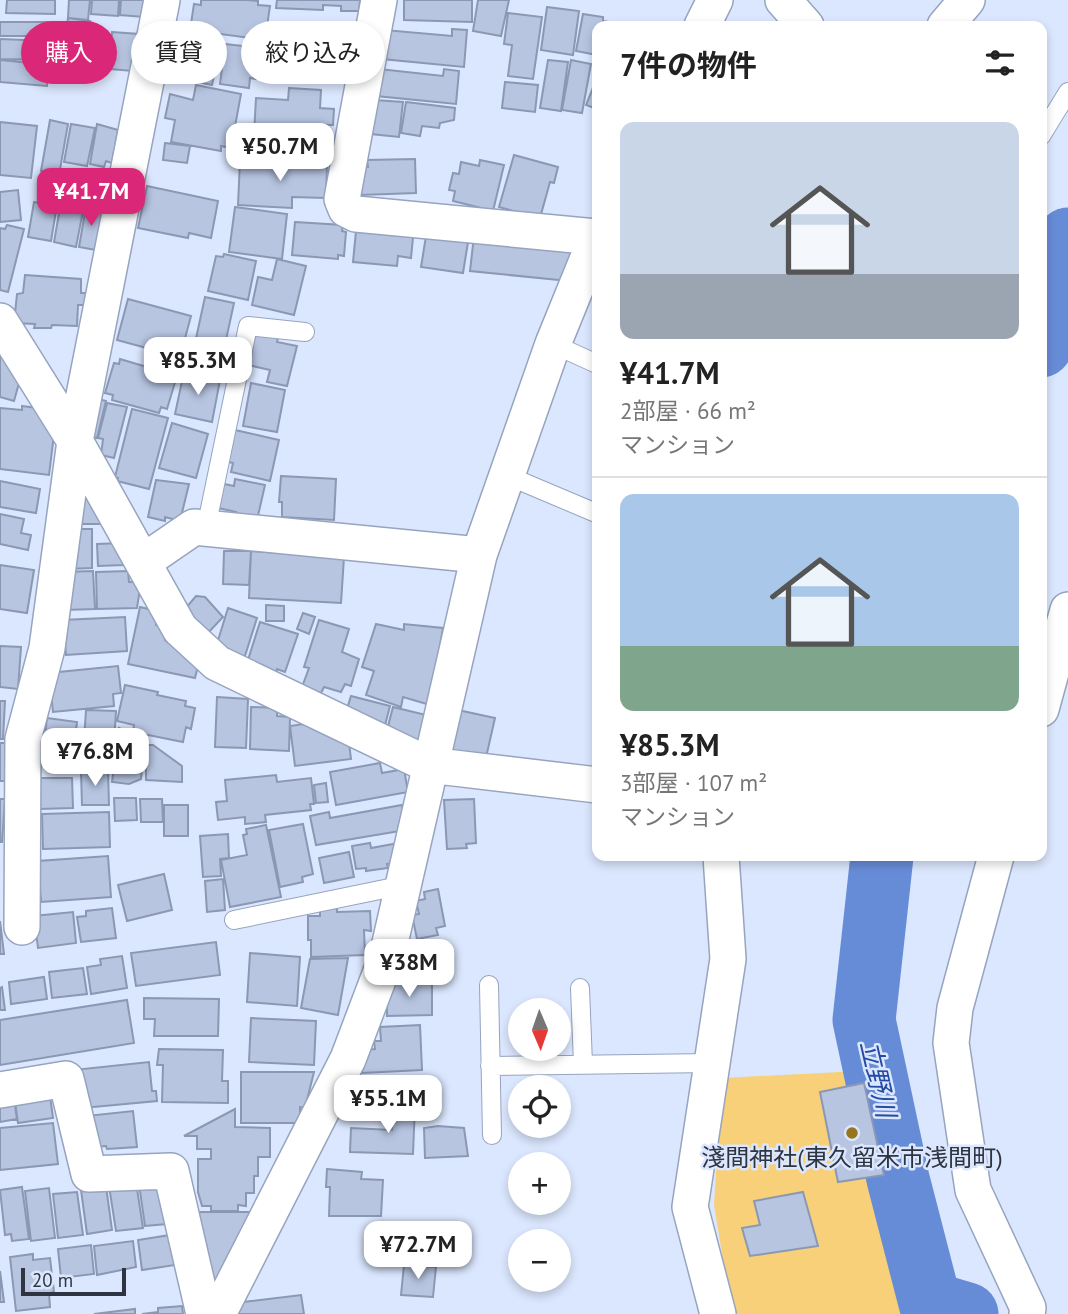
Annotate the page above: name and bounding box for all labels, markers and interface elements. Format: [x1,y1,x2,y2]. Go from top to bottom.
chip: 購入 [21,21,117,84]
chip: 賃貸 [131,21,227,84]
chip: 絞り込み [241,21,385,84]
icon: filters [981,44,1019,82]
text: 7件の物件 [620,45,757,84]
pin: ¥50.7M [223,124,337,183]
text: ¥50.7M [242,131,318,160]
icon: home [757,167,883,293]
pin: ¥41.7M [34,168,148,228]
text: ¥41.7M [53,176,129,205]
pin: ¥85.3M [141,338,255,397]
text: ¥85.3M [160,345,236,374]
text: ¥41.7M [620,353,719,392]
text: 2部屋 · 66 m² [620,396,756,425]
text: マンション [620,430,735,459]
icon: home [757,539,883,665]
text: ¥85.3M [620,725,719,764]
pin: ¥76.8M [38,728,152,788]
text: ¥76.8M [57,736,133,765]
text: 3部屋 · 107 m² [620,768,767,797]
text: マンション [620,802,735,831]
pin: ¥38M [368,940,450,999]
text: ¥38M [380,947,438,976]
north arrow [508,998,570,1060]
map controls [508,998,571,1292]
water label: 立野川 [854,1037,904,1124]
button: locate [508,1075,571,1138]
pin: ¥55.1M [331,1076,445,1135]
text: ¥55.1M [350,1083,426,1112]
marker: 淺間神社(東久留米市浅間町) [844,1125,860,1141]
place label: 淺間神社(東久留米市浅間町) [701,1142,1003,1173]
button: + [508,1152,571,1215]
pin: ¥72.7M [361,1222,475,1281]
text: ¥72.7M [380,1229,456,1258]
button: − [508,1229,571,1292]
scale bar [21,1265,126,1297]
text: 20 m [32,1268,73,1292]

